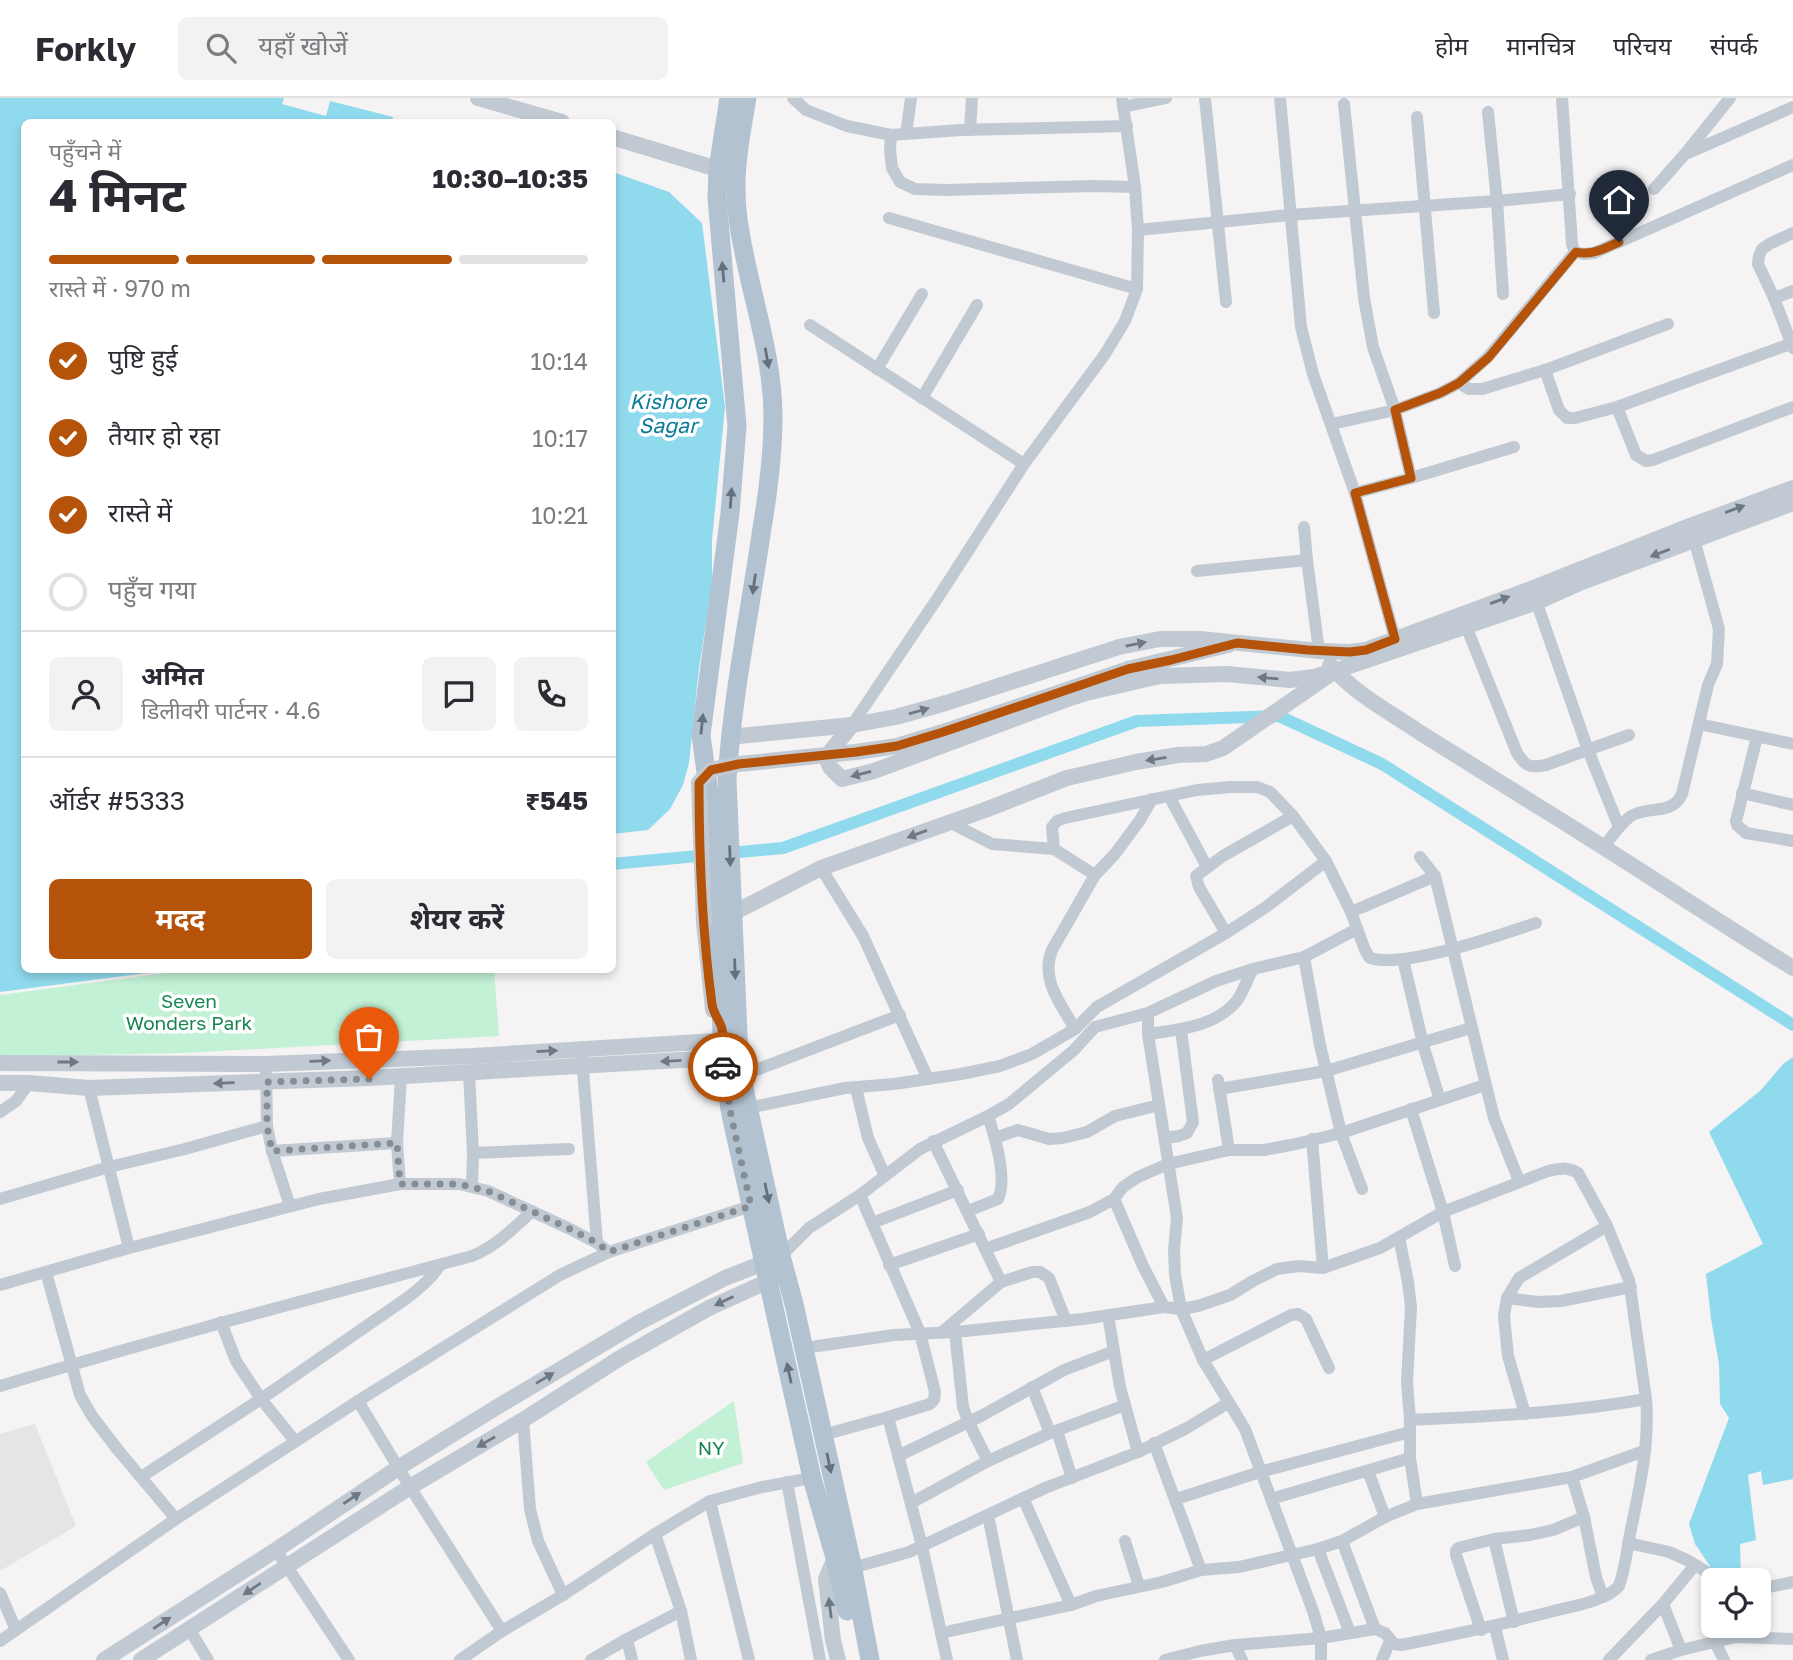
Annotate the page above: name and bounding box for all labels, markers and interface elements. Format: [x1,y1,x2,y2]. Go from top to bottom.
search box [178,17,668,80]
text: Forkly [35,29,136,68]
icon: search [202,29,240,67]
text: यहाँ खोजें [258,30,348,61]
text: होम [1435,31,1468,60]
text: मानचित्र [1506,31,1575,60]
text: परिचय [1613,31,1672,60]
text: संपर्क [1710,31,1758,60]
text: पहुँचने में [49,137,121,165]
text: 10:30–10:35 [433,163,588,194]
text: 4 मिनट [49,167,186,222]
pin [1589,170,1649,242]
icon: home [1600,181,1638,219]
one-way arrow [717,261,728,283]
text: रास्ते में · 970 m [49,274,191,302]
icon: check [49,342,87,380]
text: पुष्टि हुई [108,343,178,374]
text: 10:14 [531,347,588,375]
one-way arrow [762,347,773,369]
water label: Kishore Sagar [630,388,708,438]
icon: check [49,419,87,457]
text: तैयार हो रहा [108,420,220,451]
text: 10:17 [532,424,588,452]
one-way arrow [726,487,737,509]
icon: check [49,496,87,534]
text: रास्ते में [108,497,172,528]
text: 10:21 [531,501,588,529]
one-way arrow [1725,504,1746,515]
one-way arrow [1650,547,1671,558]
one-way arrow [749,573,760,595]
text: पहुँच गया [108,574,196,605]
one-way arrow [1490,594,1511,605]
one-way arrow [1125,638,1147,649]
button: person [49,657,123,731]
button: chat [422,657,496,731]
button: phone [514,657,588,731]
text: अमित [141,660,204,691]
one-way arrow [1257,673,1279,684]
text: डिलीवरी पार्टनर · 4.6 [141,696,321,724]
one-way arrow [909,705,930,715]
one-way arrow [697,713,708,735]
one-way arrow [1145,753,1167,764]
one-way arrow [850,769,872,780]
text: ऑर्डर #5333 [49,785,185,816]
text: ₹545 [525,785,588,816]
one-way arrow [906,829,927,840]
one-way arrow [725,846,736,868]
button: मदद [49,879,312,959]
button: शेयर करें [326,879,588,959]
one-way arrow [729,958,741,980]
park label: Seven Wonders Park [126,989,253,1034]
pin [339,1007,399,1079]
icon: bag [350,1018,388,1056]
courier [688,1032,758,1102]
one-way arrow [537,1046,559,1057]
icon: car [704,1048,742,1086]
one-way arrow [57,1056,79,1068]
one-way arrow [309,1056,331,1067]
one-way arrow [660,1056,682,1067]
one-way arrow [213,1078,235,1089]
one-way arrow [762,1182,773,1204]
one-way arrow [714,1296,734,1307]
one-way arrow [784,1362,795,1384]
one-way arrow [536,1372,555,1384]
one-way arrow [476,1436,496,1448]
park label: NY [698,1436,724,1459]
one-way arrow [823,1452,834,1474]
one-way arrow [342,1492,362,1505]
map controls [1701,1568,1771,1638]
button: locate [1701,1568,1771,1638]
one-way arrow [242,1582,261,1595]
one-way arrow [824,1597,835,1619]
one-way arrow [152,1617,172,1630]

